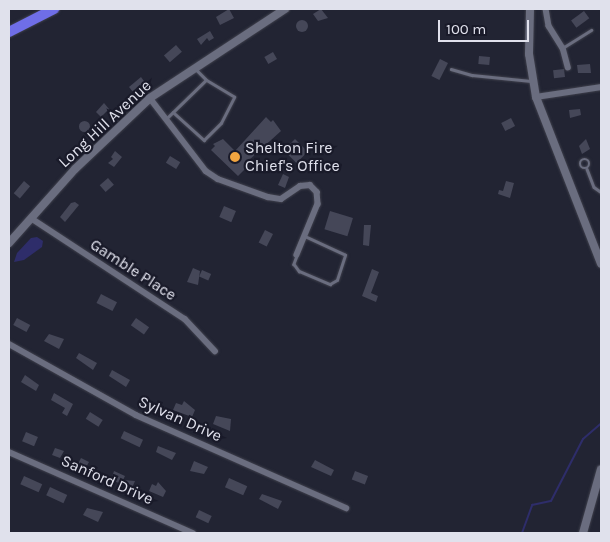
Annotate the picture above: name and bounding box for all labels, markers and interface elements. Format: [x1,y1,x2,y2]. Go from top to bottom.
scale bar [440,10,531,42]
text: 100 m [446,20,486,38]
street label: Long Hill Avenue [55,76,155,172]
place label: Shelton Fire Chief's Office [245,138,340,176]
marker: Shelton Fire Chief's Office [229,151,241,163]
street label: Gamble Place [86,235,180,305]
street label: Sylvan Drive [135,392,225,446]
street label: Sanford Drive [58,451,156,509]

